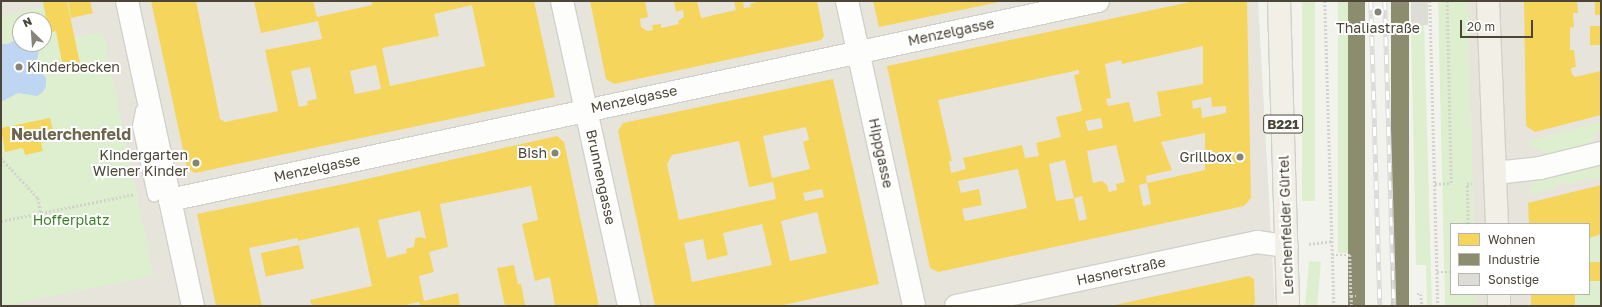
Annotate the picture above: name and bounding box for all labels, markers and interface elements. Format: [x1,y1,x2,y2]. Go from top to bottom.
marker: Thaliastraße [1372,6,1384,18]
north arrow [12,12,52,52]
scale bar [1462,12,1535,38]
text: N [21,14,34,29]
street label: Menzelgasse [906,15,996,49]
text: 20 m [1467,19,1495,34]
place label: Thaliastraße [1336,20,1420,36]
place label: Kinderbecken [27,59,120,75]
marker: Kinderbecken [14,62,24,72]
street label: Menzelgasse [589,82,679,116]
road number: B221 [1263,113,1303,135]
street label: Hippgasse [865,116,897,190]
district label: Neulerchenfeld [11,124,131,144]
street label: Brunnengasse [583,128,619,226]
place label: Bish [518,145,547,161]
place label: Kindergarten Wiener Kinder [93,147,188,180]
marker: Bish [550,148,560,158]
place label: Grillbox [1180,149,1232,165]
street label: Menzelgasse [272,151,362,185]
marker: Grillbox [1235,152,1245,162]
street label: Lerchenfelder Gürtel [1275,155,1297,295]
marker: Kindergarten Wiener Kinder [191,158,201,168]
park label: Hofferplatz [33,212,109,228]
legend [1450,223,1590,295]
text: Wohnen [1488,232,1535,247]
text: Industrie [1488,252,1540,267]
street label: Hasnerstraße [1075,253,1167,289]
text: Sonstige [1488,272,1539,287]

